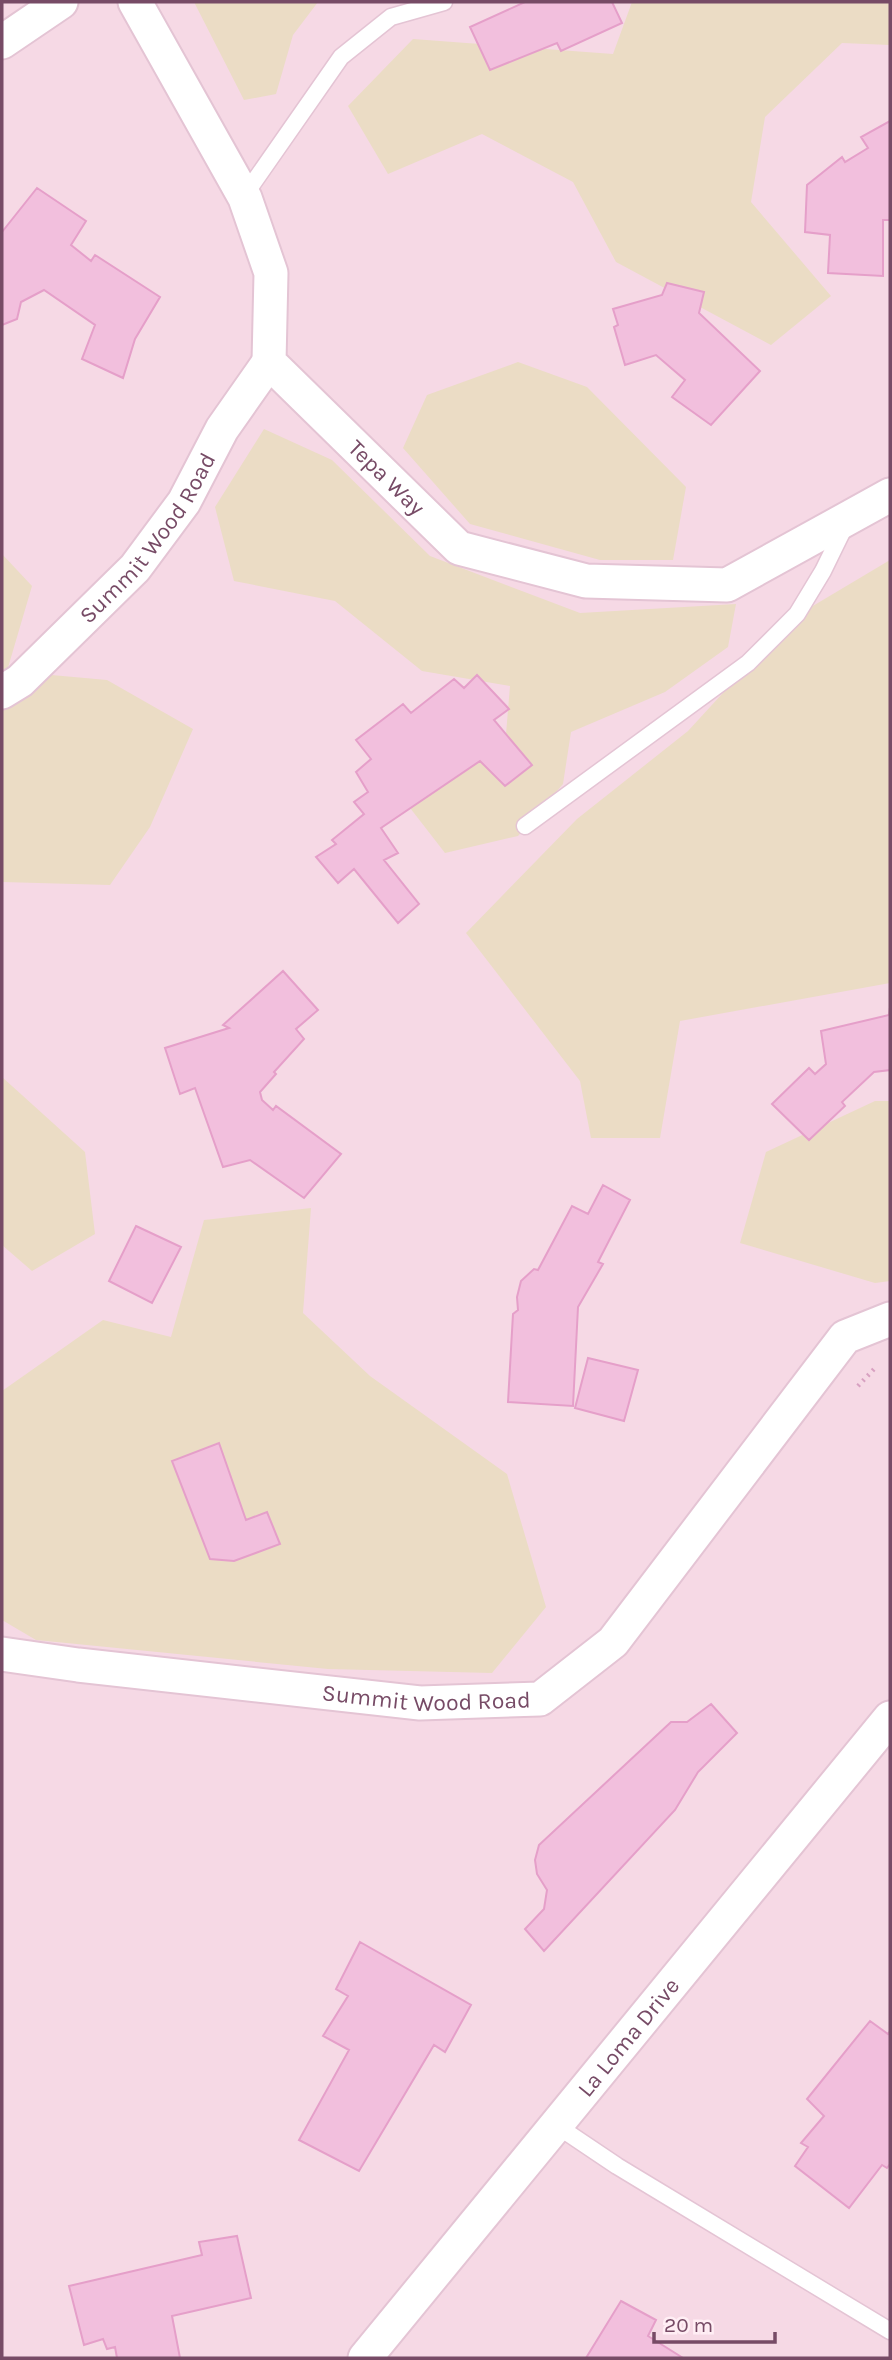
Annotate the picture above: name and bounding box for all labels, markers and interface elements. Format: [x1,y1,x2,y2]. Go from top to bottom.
street label: Tepa Way [343,434,431,521]
street label: Summit Wood Road [74,448,221,629]
street label: Summit Wood Road [321,1679,531,1717]
street label: La Loma Drive [572,1972,685,2102]
scale bar [654,2300,775,2344]
text: 20 m [664,2313,713,2337]

